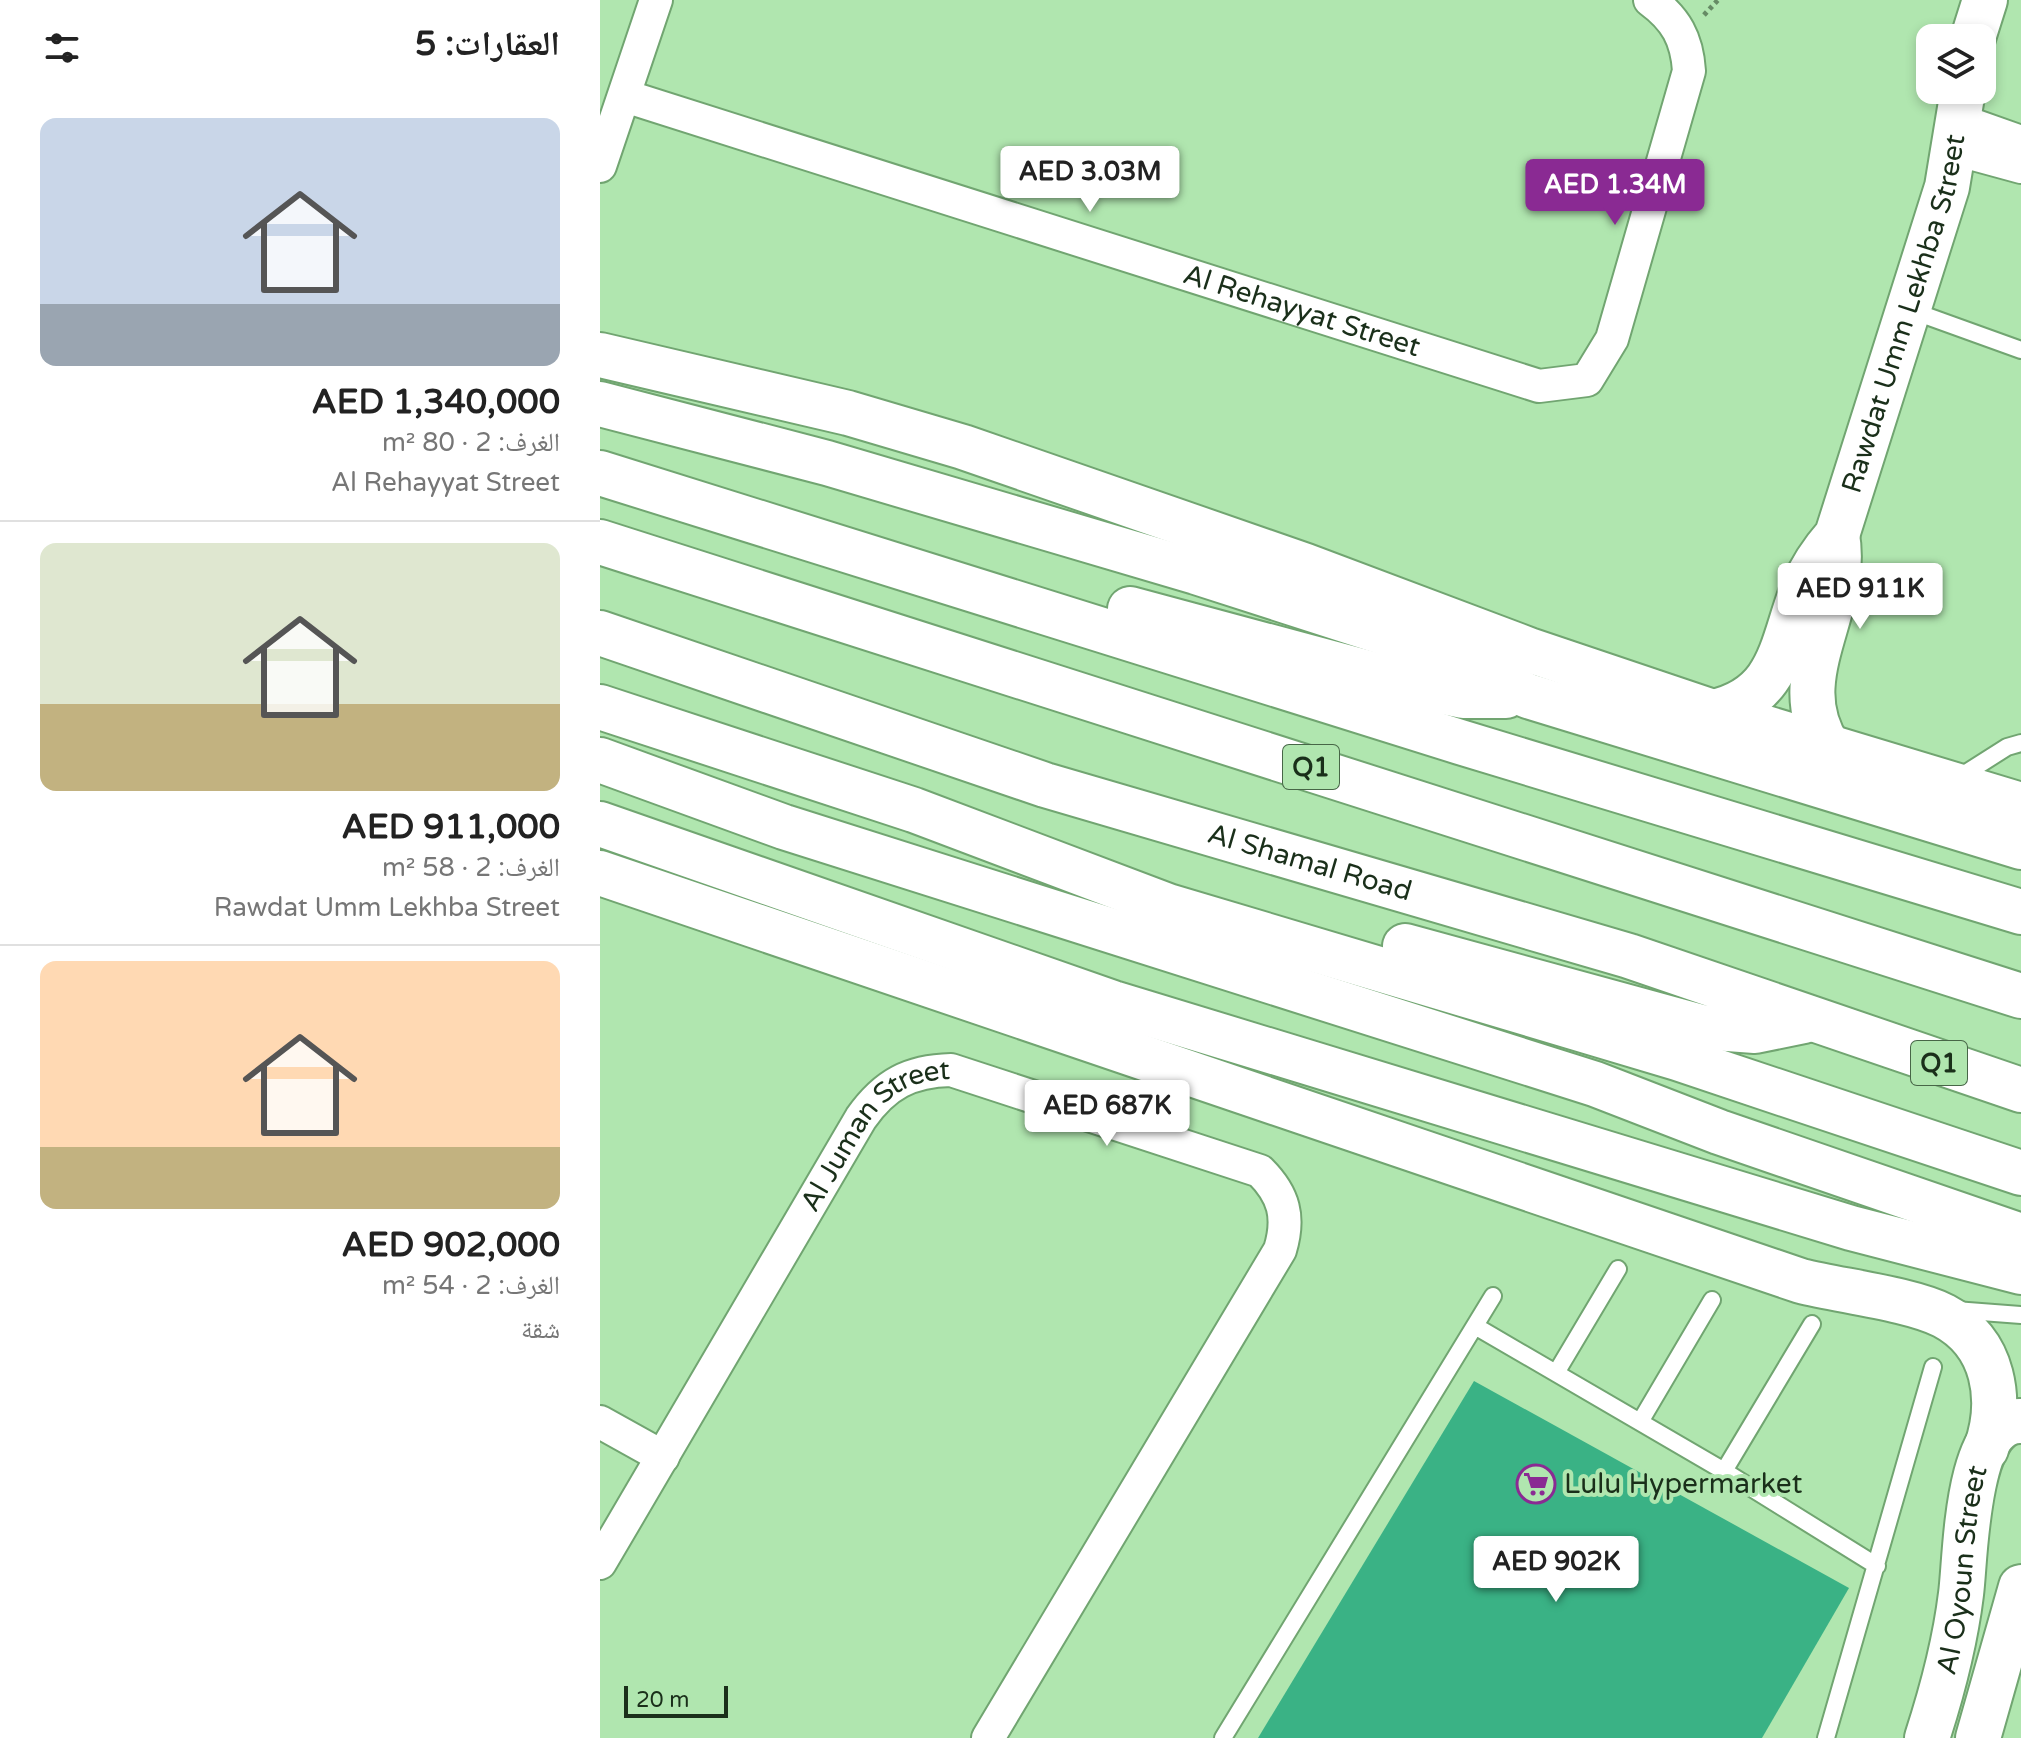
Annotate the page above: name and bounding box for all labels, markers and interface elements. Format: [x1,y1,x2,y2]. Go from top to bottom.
text: العقارات: 5 [415,24,560,65]
map controls [1916,24,1996,104]
button: layers [1916,24,1996,104]
icon: filters [40,26,84,70]
street label: Rawdat Umm Lekhba Street [1834,131,1972,497]
pin: AED 3.03M [998,146,1182,214]
text: AED 3.03M [1018,156,1162,187]
pin: AED 1.34M [1523,159,1707,227]
text: AED 1.34M [1543,169,1687,200]
icon: home [228,170,372,314]
street label: Al Rehayyat Street [1179,257,1425,364]
text: AED 1,340,000 [311,382,560,423]
text: الغرف: 2 · 80 m² [382,427,560,458]
text: Al Rehayyat Street [331,467,560,498]
pin: AED 911K [1777,563,1943,631]
text: AED 911K [1796,573,1924,604]
icon: home [228,595,372,739]
road number: Q1 [1283,745,1339,789]
text: AED 911,000 [342,807,560,848]
street label: Al Shamal Road [1204,817,1416,908]
text: الغرف: 2 · 58 m² [382,852,560,883]
text: Rawdat Umm Lekhba Street [214,892,560,923]
icon: home [228,1013,372,1157]
road number: Q1 [1911,1041,1967,1085]
street label: Al Juman Street [793,1053,951,1218]
pin: AED 687K [1024,1080,1190,1148]
text: AED 687K [1043,1090,1171,1121]
text: AED 902,000 [342,1225,560,1266]
text: الغرف: 2 · 54 m² [382,1270,560,1301]
text: شقة [521,1314,560,1345]
street label: Al Oyoun Street [1929,1461,1995,1678]
supermarket icon: Lulu Hypermarket [1515,1463,1557,1505]
place label: Lulu Hypermarket [1564,1467,1803,1501]
pin: AED 902K [1473,1536,1639,1604]
text: AED 902K [1492,1546,1620,1577]
scale bar [624,1682,728,1718]
text: 20 m [636,1687,690,1713]

